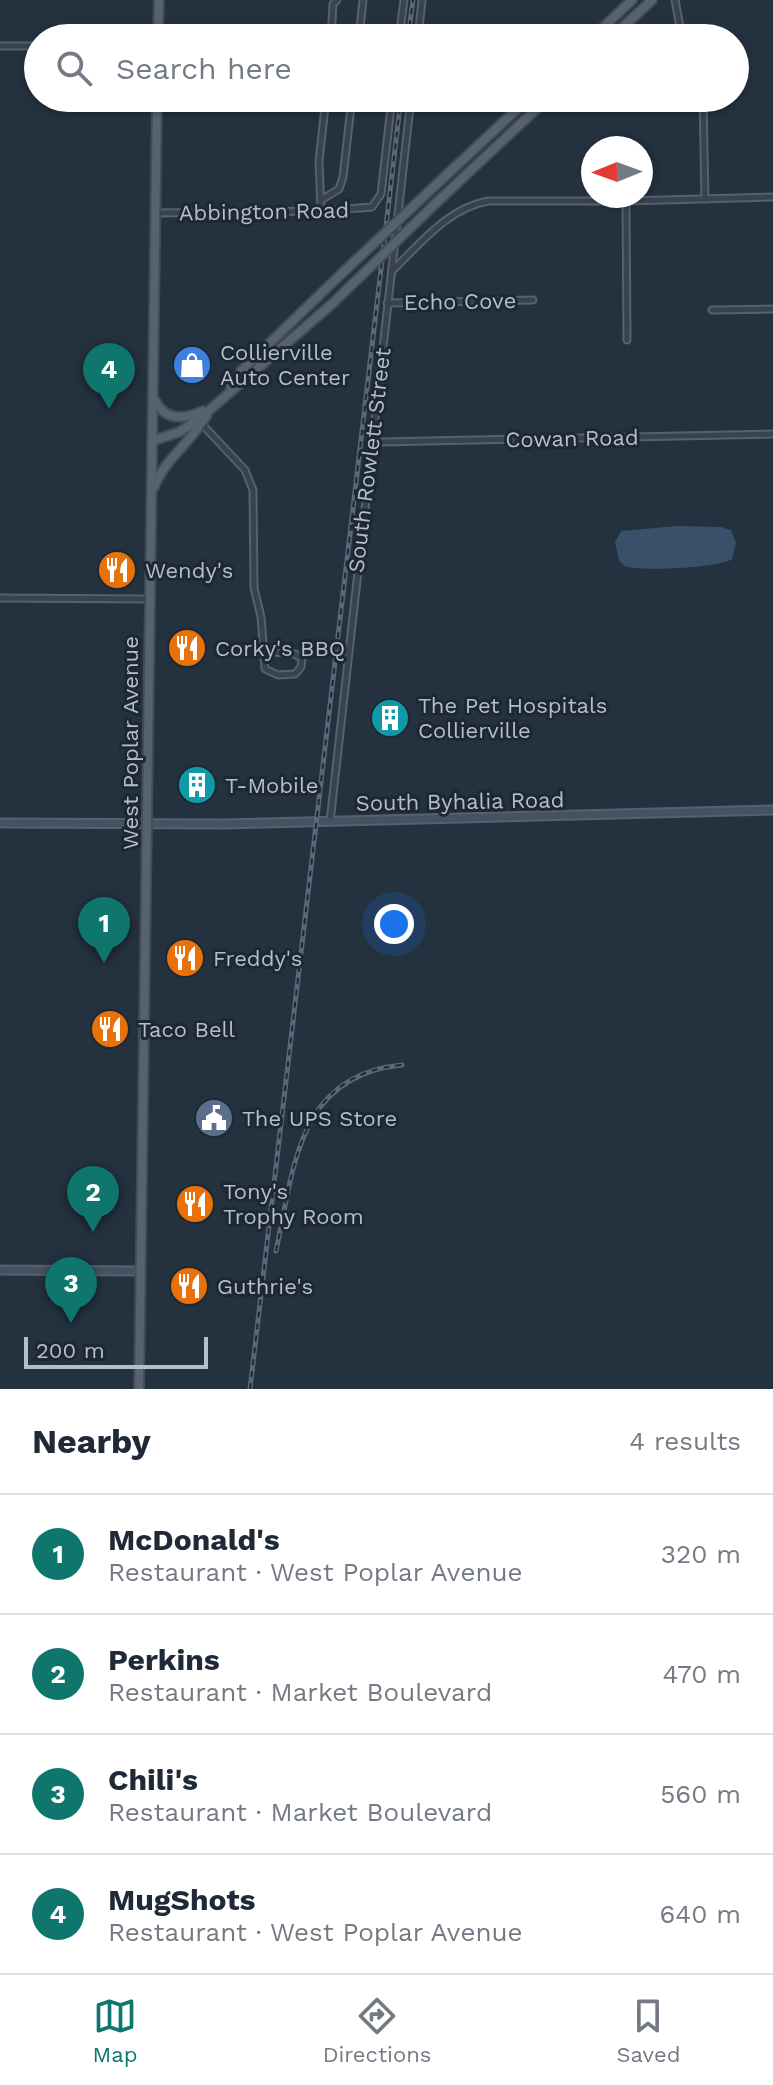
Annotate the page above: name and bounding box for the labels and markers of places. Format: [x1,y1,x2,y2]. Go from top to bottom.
place label: Collierville Auto Center [220,340,350,390]
pin: 4 [83,343,135,409]
shop icon: Collierville Auto Center [171,344,213,386]
restaurant icon: Wendy's [96,549,138,591]
place label: Wendy's [145,558,233,583]
restaurant icon: Corky's BBQ [166,627,208,669]
place label: Corky's BBQ [215,636,345,661]
place label: The Pet Hospitals Collierville [418,693,607,743]
building icon: The Pet Hospitals Collierville [369,697,411,739]
building icon: T-Mobile [176,764,218,806]
place label: T-Mobile [225,773,318,798]
pin: 1 [78,897,130,963]
restaurant icon: Freddy's [164,937,206,979]
place label: Freddy's [213,946,302,971]
restaurant icon: Taco Bell [89,1008,131,1050]
place label: Taco Bell [138,1017,235,1042]
public building icon: The UPS Store [193,1097,235,1139]
place label: The UPS Store [242,1106,397,1131]
pin: 2 [67,1166,119,1232]
place label: Tony's Trophy Room [223,1179,364,1229]
restaurant icon: Tony's Trophy Room [174,1183,216,1225]
pin: 3 [45,1257,97,1323]
restaurant icon: Guthrie's [168,1265,210,1307]
place label: Guthrie's [217,1274,313,1299]

